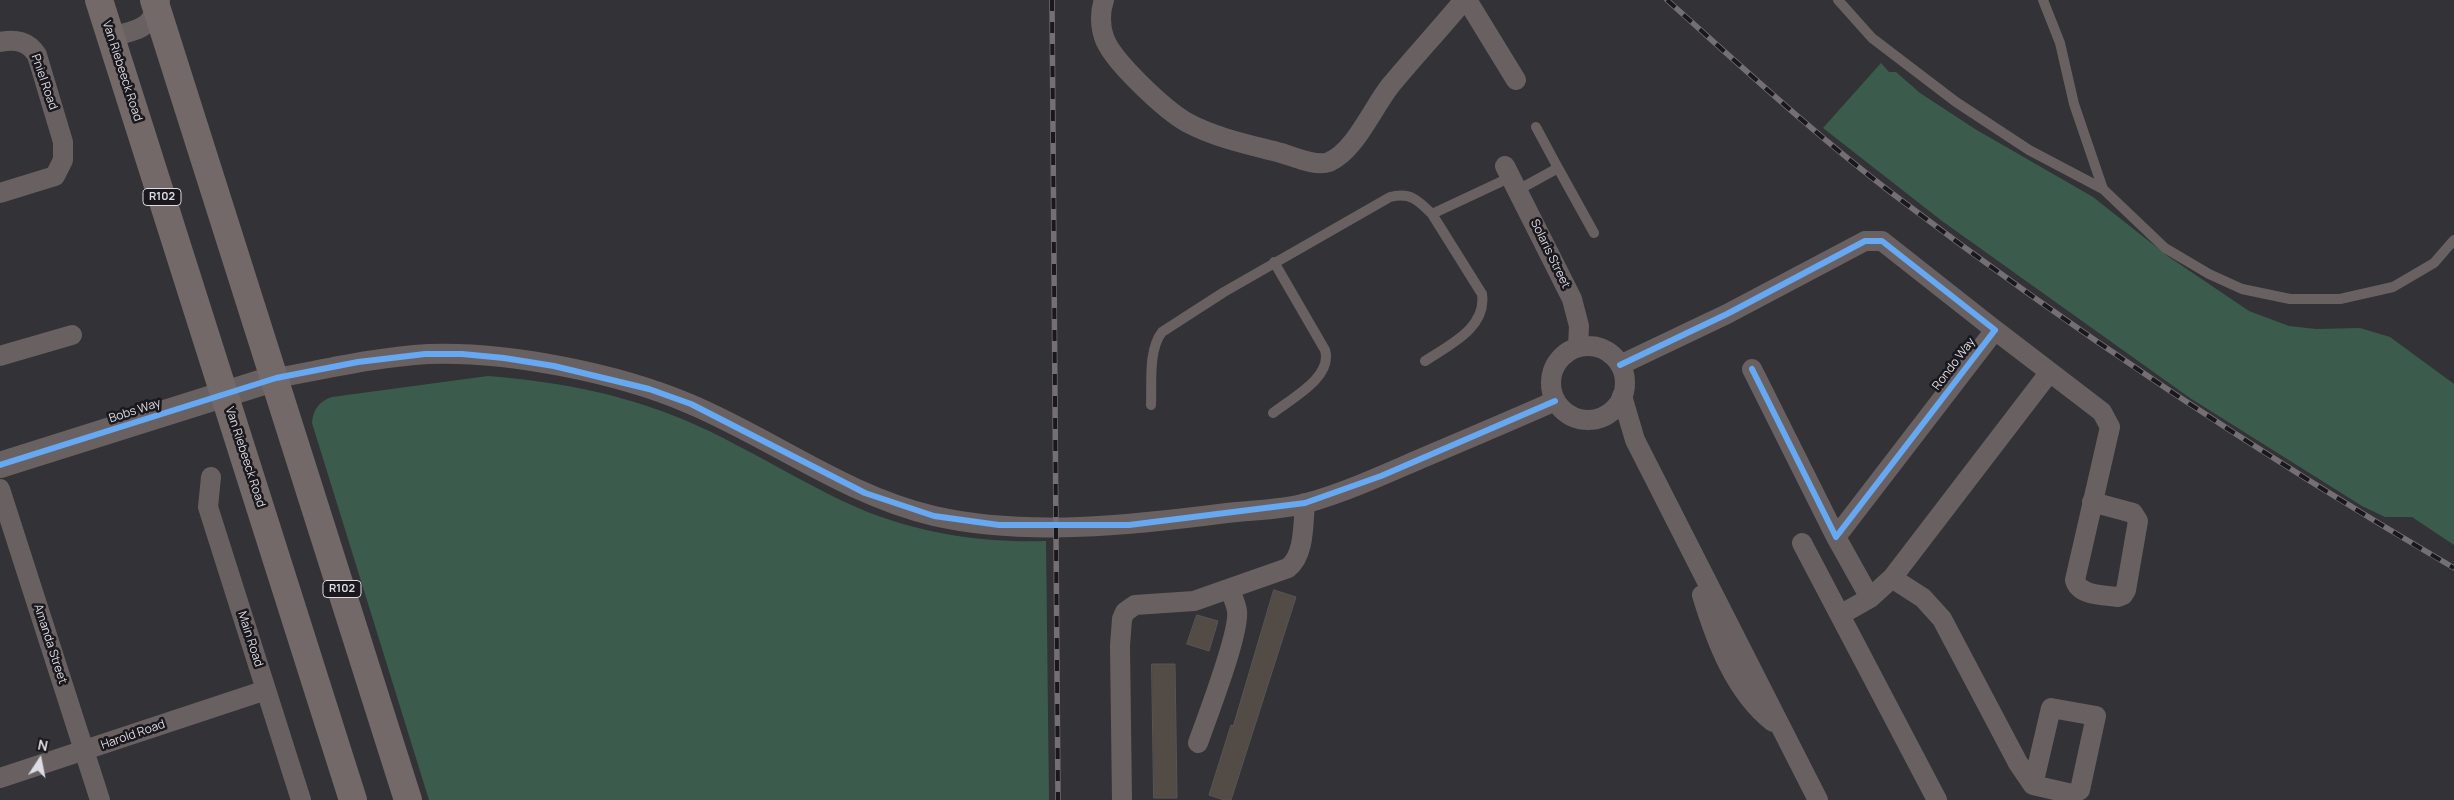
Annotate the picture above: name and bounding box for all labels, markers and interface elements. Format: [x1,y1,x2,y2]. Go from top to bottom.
street label: Van Riebeeck Road [99,19,145,123]
street label: Pniel Road [28,52,60,112]
road number: R102 [143,188,181,206]
street label: Solaris Street [1527,217,1573,291]
street label: Rondo Way [1930,335,1978,393]
street label: Bobs Way [107,396,163,426]
street label: Van Riebeeck Road [222,405,268,509]
road number: R102 [323,580,361,598]
street label: Amanda Street [30,602,70,686]
street label: Main Road [234,609,266,669]
street label: Harold Road [99,717,167,753]
text: N [36,734,50,755]
north arrow [15,735,65,785]

